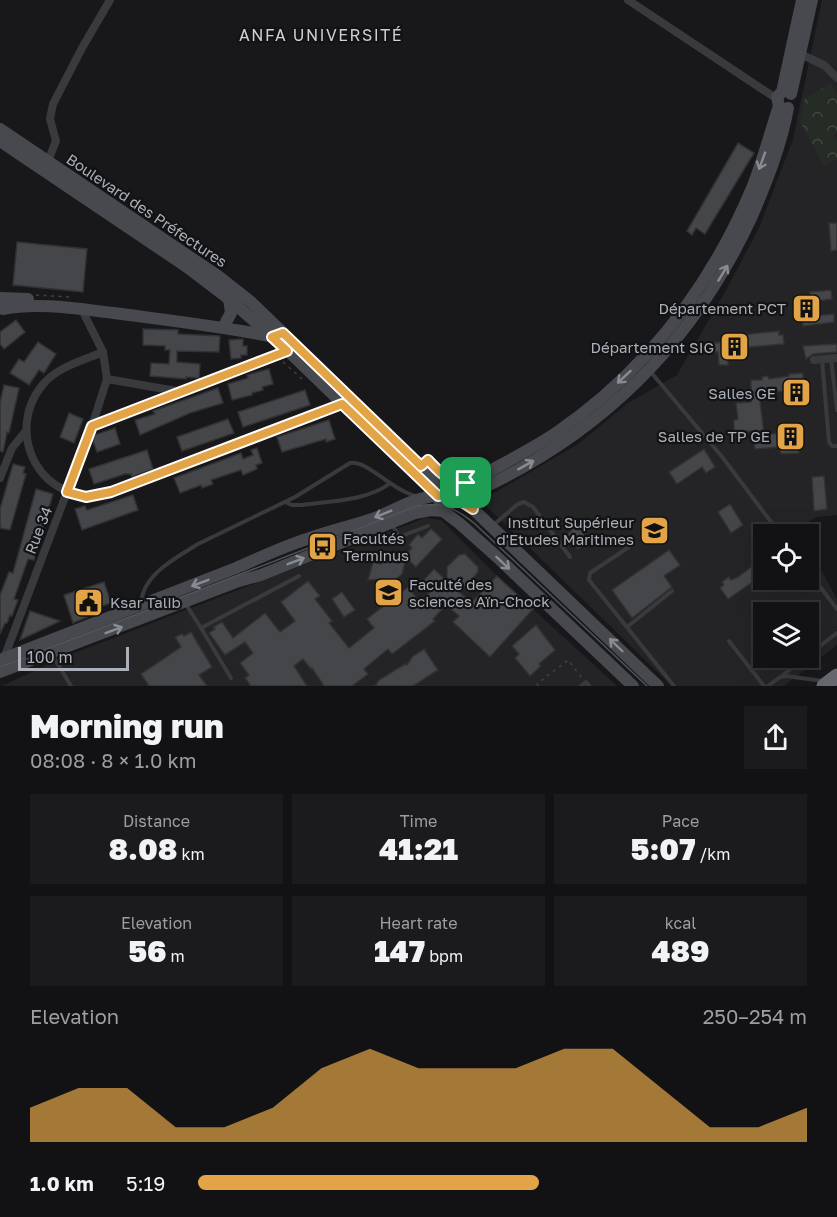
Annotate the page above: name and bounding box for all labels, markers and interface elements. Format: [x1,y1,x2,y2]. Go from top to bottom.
district label: ANFA UNIVERSITÉ [239,25,403,45]
street label: Boulevard des Préfectures [63,150,231,270]
one-way arrow [755,152,766,170]
one-way arrow [718,265,730,282]
building icon: Département PCT [791,292,823,324]
place label: Département PCT [658,299,786,317]
building icon: Département SIG [719,331,751,363]
place label: Département SIG [591,338,714,356]
one-way arrow [617,370,632,384]
building icon: Salles GE [781,377,813,409]
place label: Salles GE [708,384,776,402]
building icon: Salles de TP GE [775,420,807,452]
place label: Salles de TP GE [658,427,770,445]
pin [440,457,491,508]
one-way arrow [516,459,534,470]
icon: arrive [449,466,482,499]
street label: Rue 34 [21,504,55,556]
one-way arrow [374,510,392,521]
place label: Institut Supérieur d'Etudes Maritimes [496,513,634,548]
school or university icon: Institut Supérieur d'Etudes Maritimes [639,515,671,547]
map controls [753,524,819,668]
button: locate [753,524,819,590]
place label: Facultés Terminus [343,529,409,564]
bus stop icon: Facultés Terminus [306,531,338,563]
one-way arrow [286,555,305,566]
one-way arrow [496,556,511,570]
place label: Faculté des sciences Aïn-Chock [409,575,550,610]
school or university icon: Faculté des sciences Aïn-Chock [372,577,404,609]
one-way arrow [191,578,210,589]
public building icon: Ksar Talib [73,586,105,618]
place label: Ksar Talib [110,593,181,611]
button: layers [753,602,819,668]
one-way arrow [104,623,123,634]
one-way arrow [608,638,623,653]
scale bar [18,644,129,672]
text: 100 m [27,647,73,667]
text: Morning run [30,706,224,745]
button: share [744,706,807,769]
text: 08:08 · 8 × 1.0 km [30,748,197,772]
text: Distance [123,811,190,831]
text: Time [400,811,437,831]
text: Pace [662,811,699,831]
text: 8.08 [108,831,177,867]
text: 41:21 [379,831,458,867]
text: 5:07 [631,831,696,867]
text: km [177,844,205,864]
text: /km [696,844,730,864]
text: Elevation [121,913,192,933]
text: Heart rate [379,913,458,933]
text: kcal [665,913,696,933]
text: 56 [128,933,167,969]
text: 147 [374,933,425,969]
text: 489 [651,933,710,969]
text: m [167,946,185,966]
text: bpm [425,946,463,966]
text: Elevation [30,1004,119,1028]
text: 250–254 m [703,1004,807,1028]
text: 1.0 km [30,1171,94,1195]
text: 5:19 [126,1171,165,1195]

